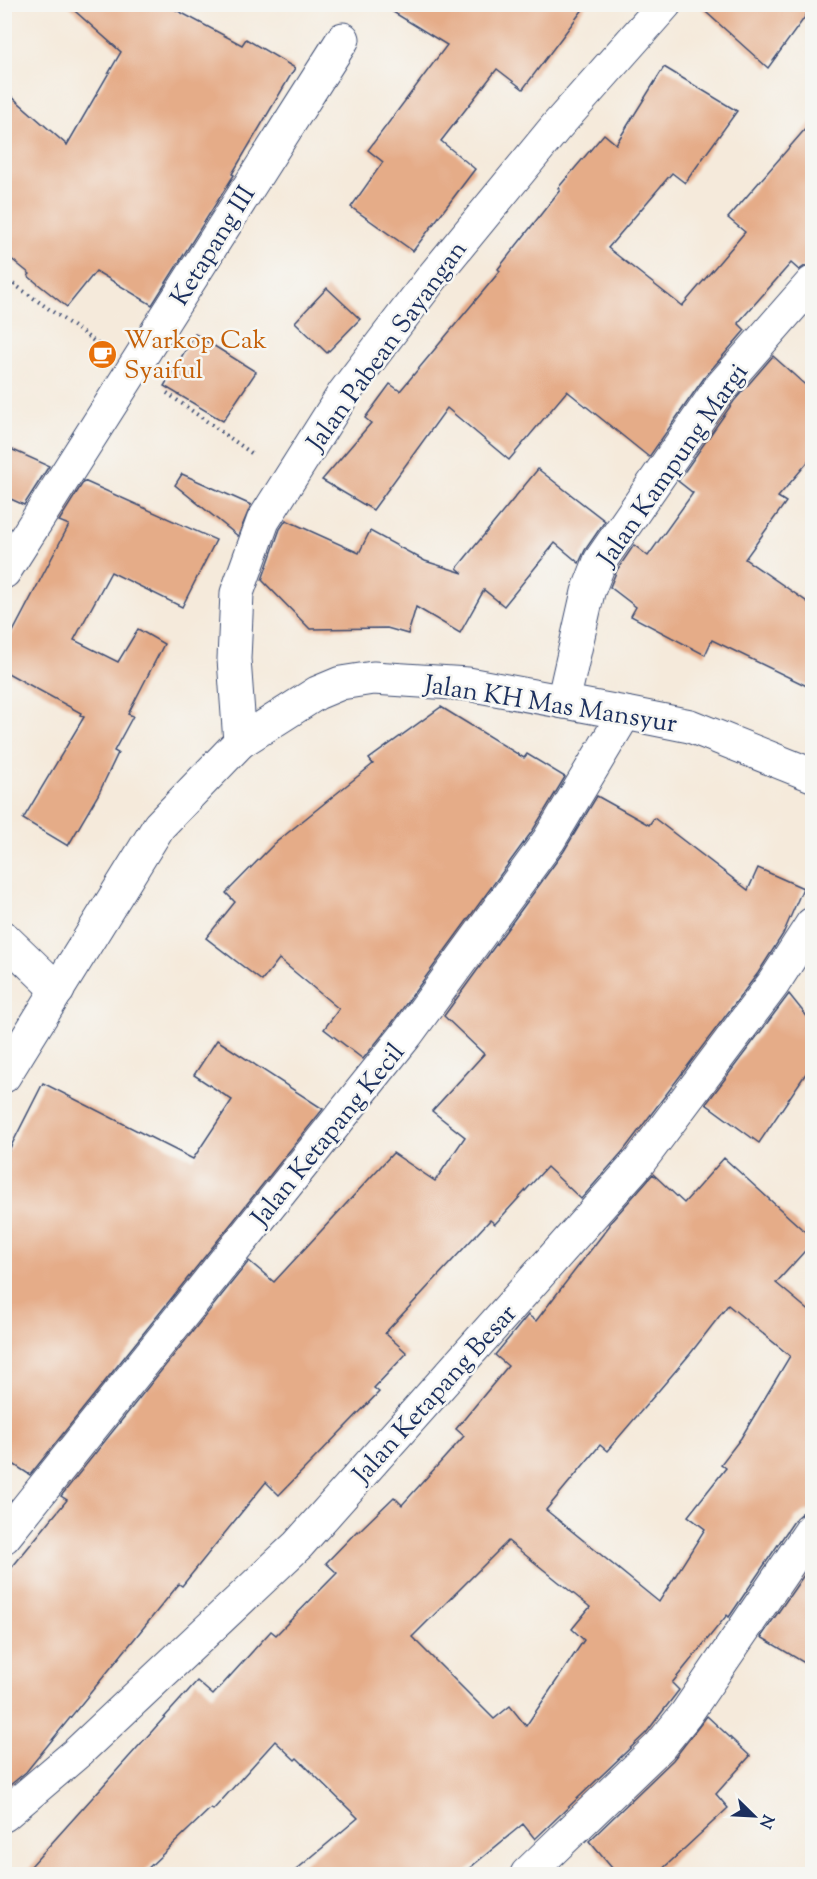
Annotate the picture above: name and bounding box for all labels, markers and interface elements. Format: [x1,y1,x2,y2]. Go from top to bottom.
street label: Ketapang III [162,179,266,314]
street label: Jalan Pabean Sayangan [298,234,477,461]
place label: Warkop Cak Syaiful [124,323,267,390]
cafe icon: Warkop Cak Syaiful [87,338,119,370]
street label: Jalan Kampung Margi [589,357,758,576]
street label: Jalan KH Mas Mansyur [420,667,680,744]
street label: Jalan Ketapang Kecil [242,1036,414,1237]
street label: Jalan Ketapang Besar [344,1297,527,1494]
north arrow [724,1786,784,1846]
text: N [752,1811,779,1832]

